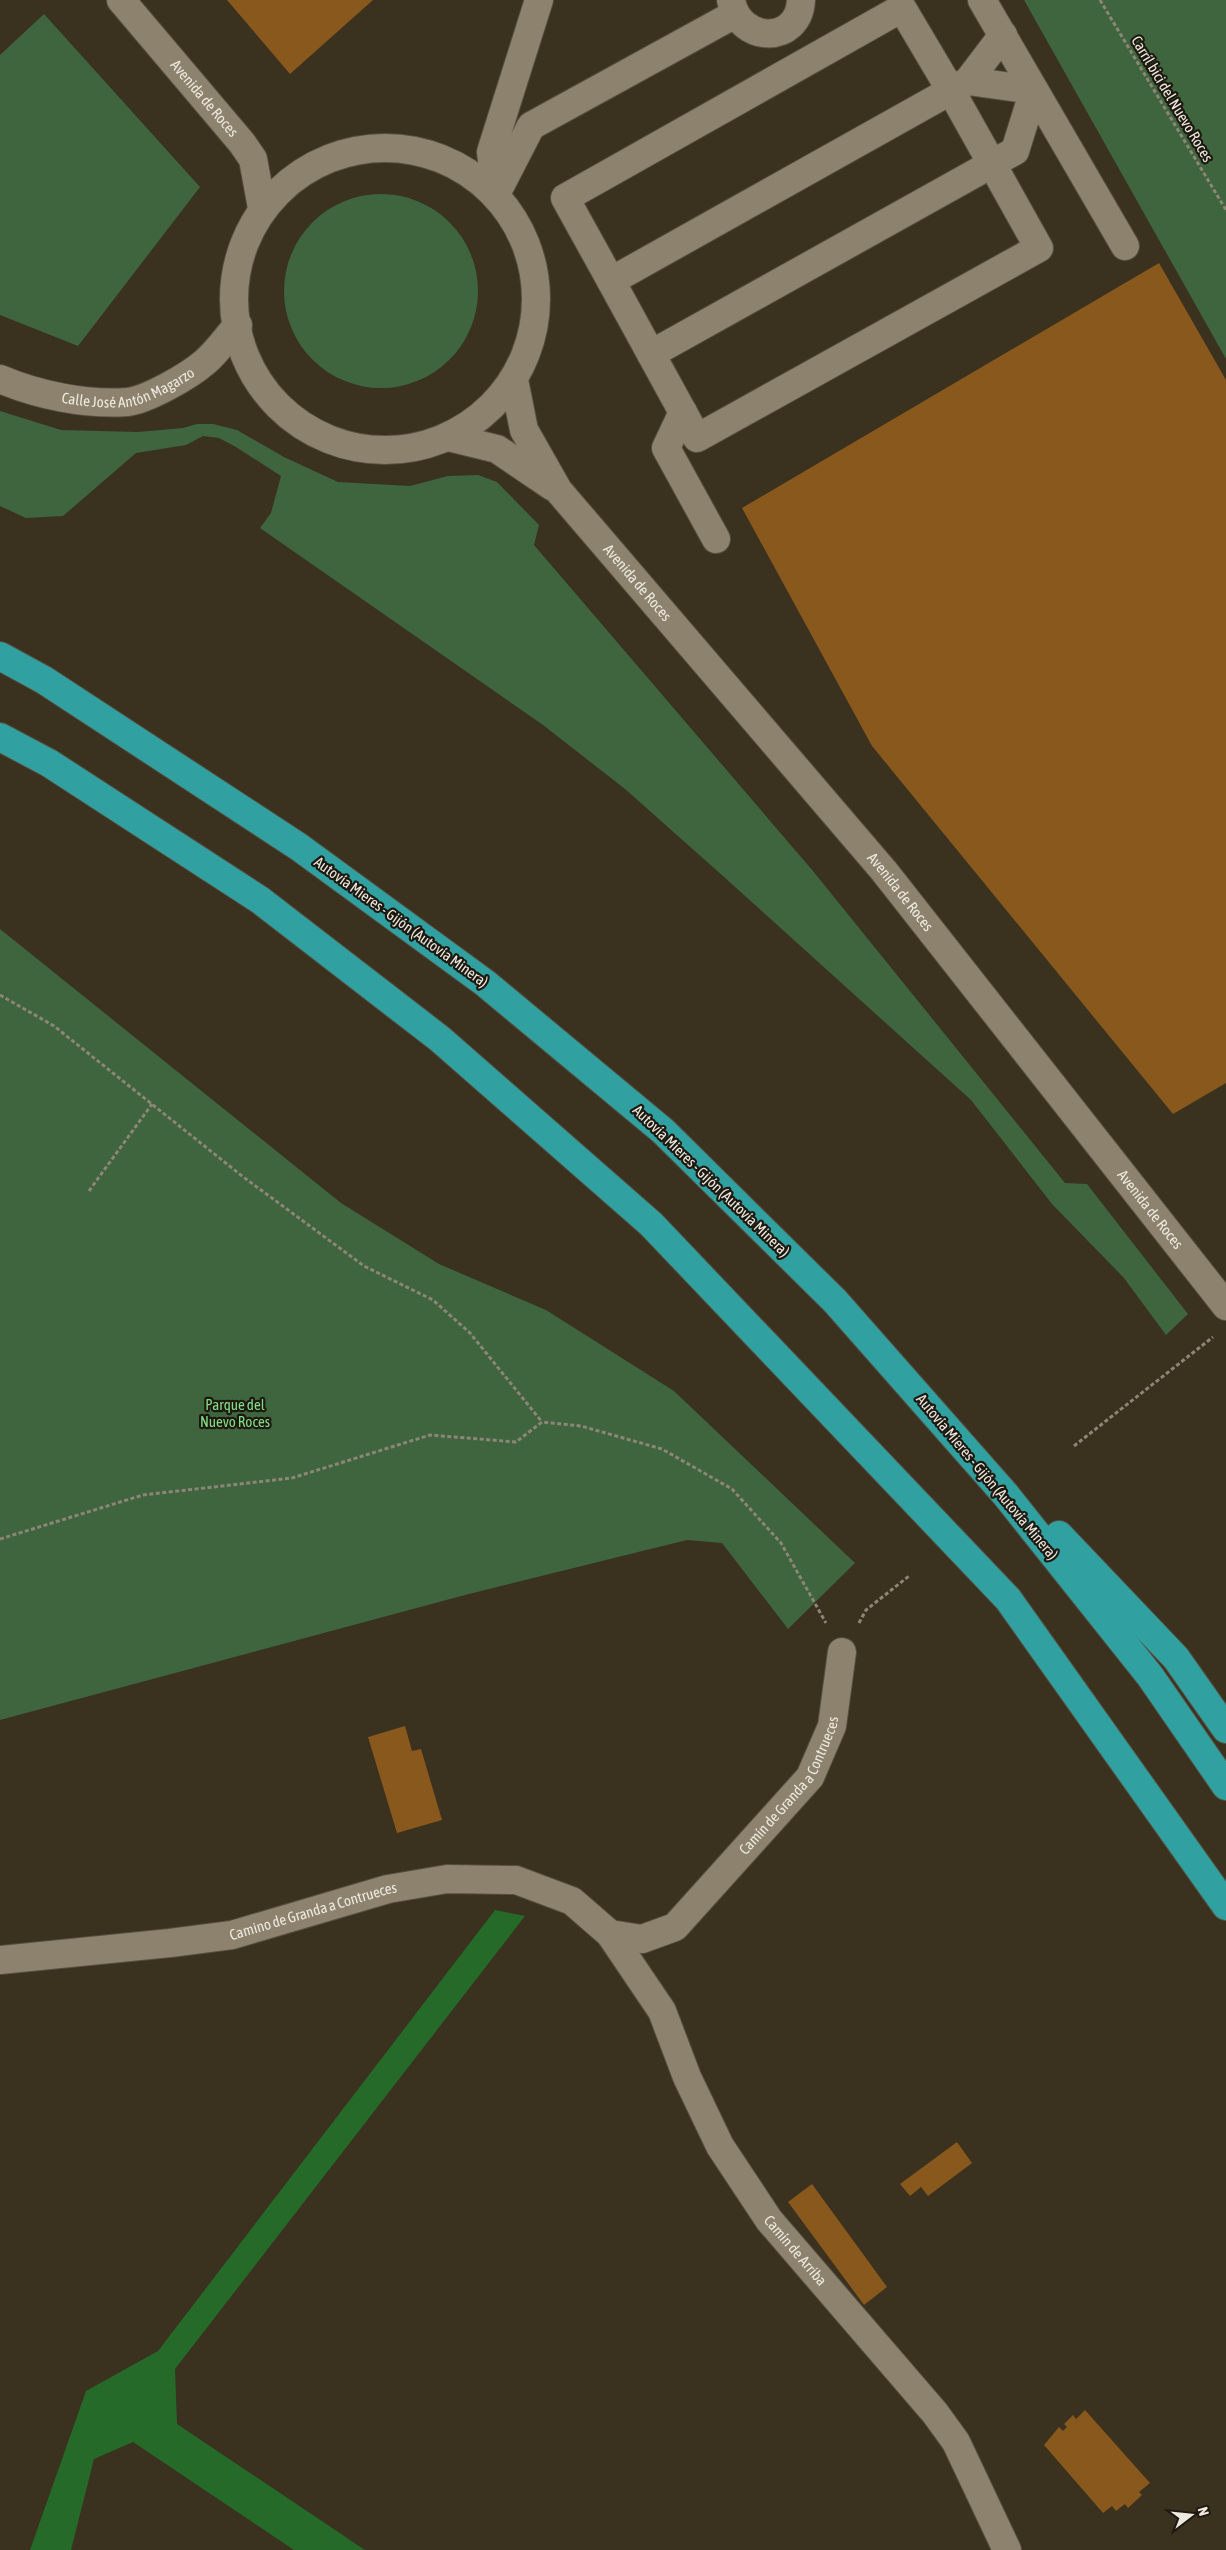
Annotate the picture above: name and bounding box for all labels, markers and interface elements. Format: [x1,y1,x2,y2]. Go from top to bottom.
street label: Carríl bici del Nuevo Roces [1128,33,1217,165]
street label: Avenida de Roces [167,56,242,140]
street label: Calle José Antón Magarzo [60,364,197,411]
street label: Avenida de Roces [600,541,675,624]
street label: Avenida de Roces [864,849,937,934]
street label: Autovía Mieres - Gijón (Autovía Minera) [311,853,491,990]
street label: Autovía Mieres - Gijón (Autovía Minera) [630,1101,793,1260]
street label: Avenida de Roces [1114,1166,1187,1252]
street label: Autovía Mieres - Gijón (Autovía Minera) [913,1391,1062,1563]
park label: Parque del Nuevo Roces [200,1396,270,1430]
street label: Camín de Granda a Contrueces [735,1715,841,1858]
street label: Camino de Granda a Contrueces [227,1879,398,1943]
street label: Camín de Arriba [761,2212,831,2289]
north arrow [1166,2490,1216,2540]
text: N [1195,2505,1212,2518]

